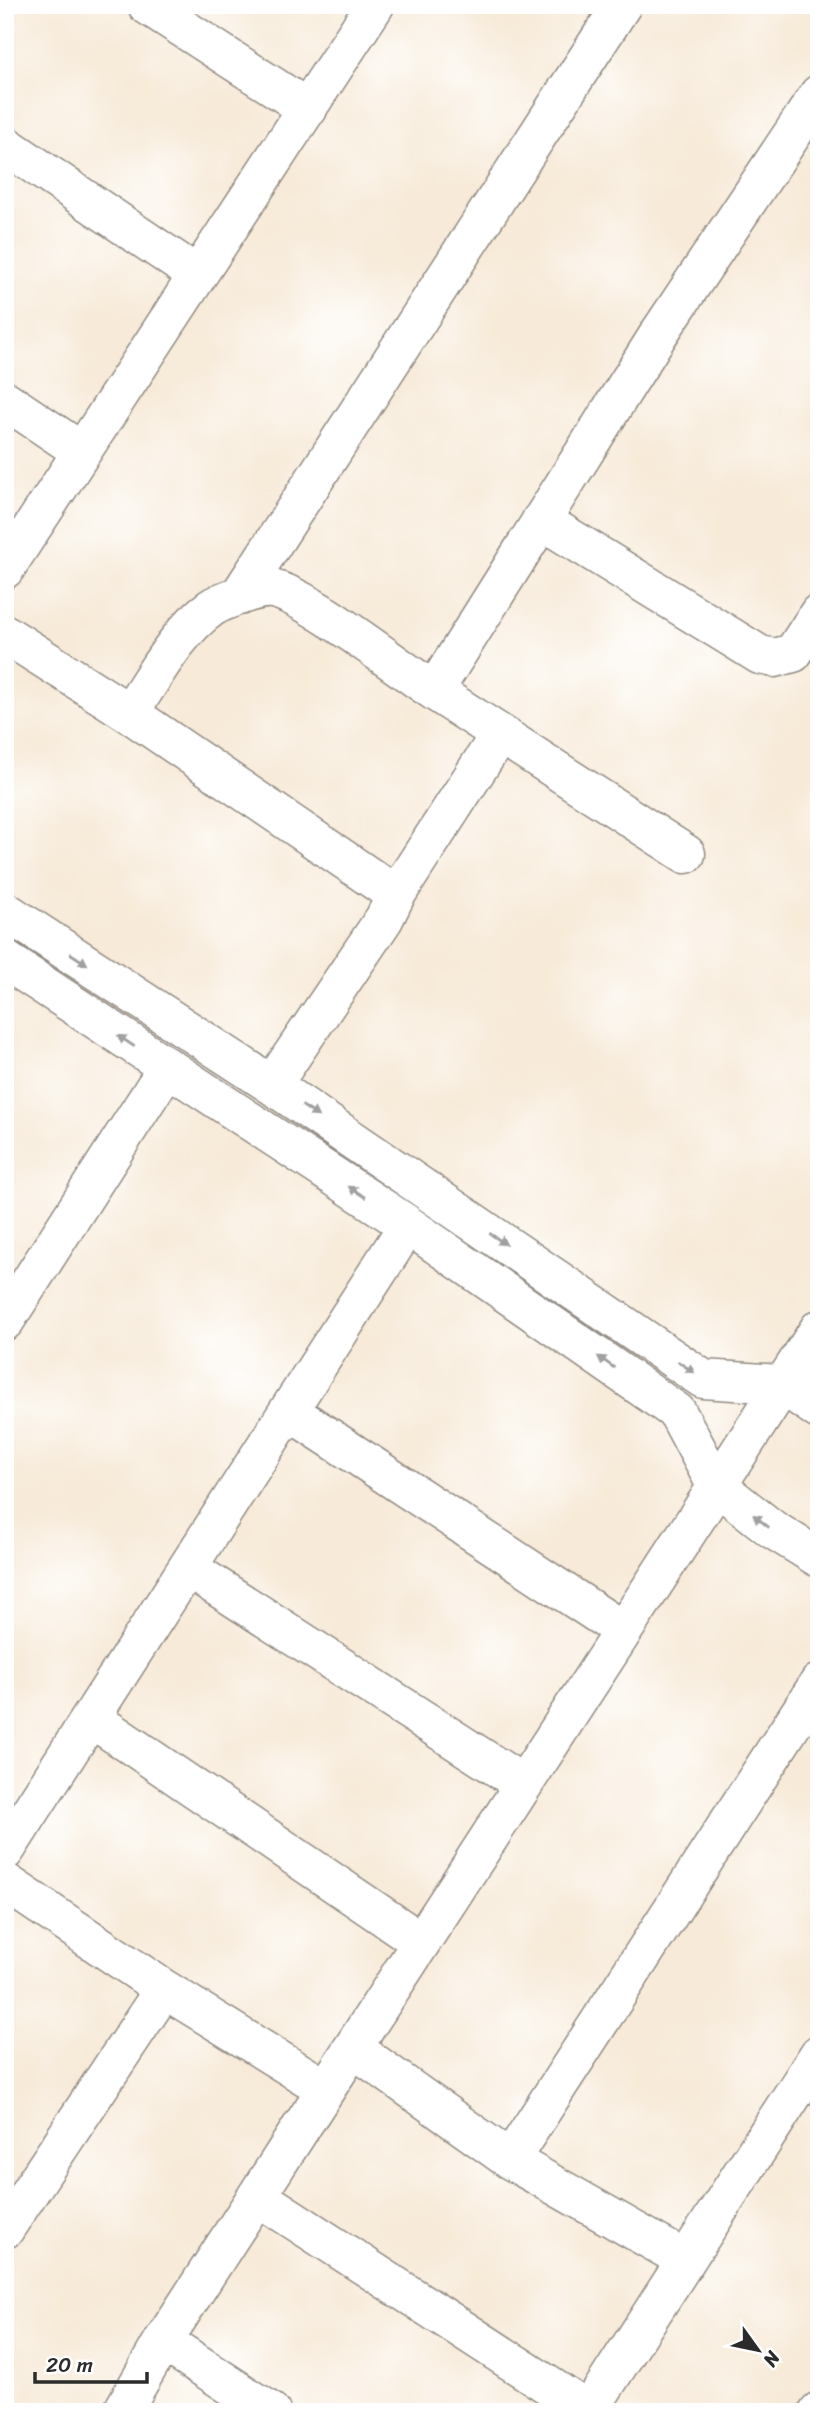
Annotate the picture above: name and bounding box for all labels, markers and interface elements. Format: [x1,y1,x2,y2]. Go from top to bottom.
one-way arrow [69,952,88,965]
one-way arrow [117,1034,135,1048]
one-way arrow [301,1104,319,1118]
one-way arrow [348,1186,367,1199]
one-way arrow [489,1232,507,1246]
one-way arrow [597,1355,615,1369]
one-way arrow [677,1360,695,1374]
one-way arrow [753,1513,771,1528]
north arrow [722,2316,792,2386]
scale bar [35,2340,147,2384]
text: N [754,2344,790,2374]
text: 20 m [46,2346,93,2384]

